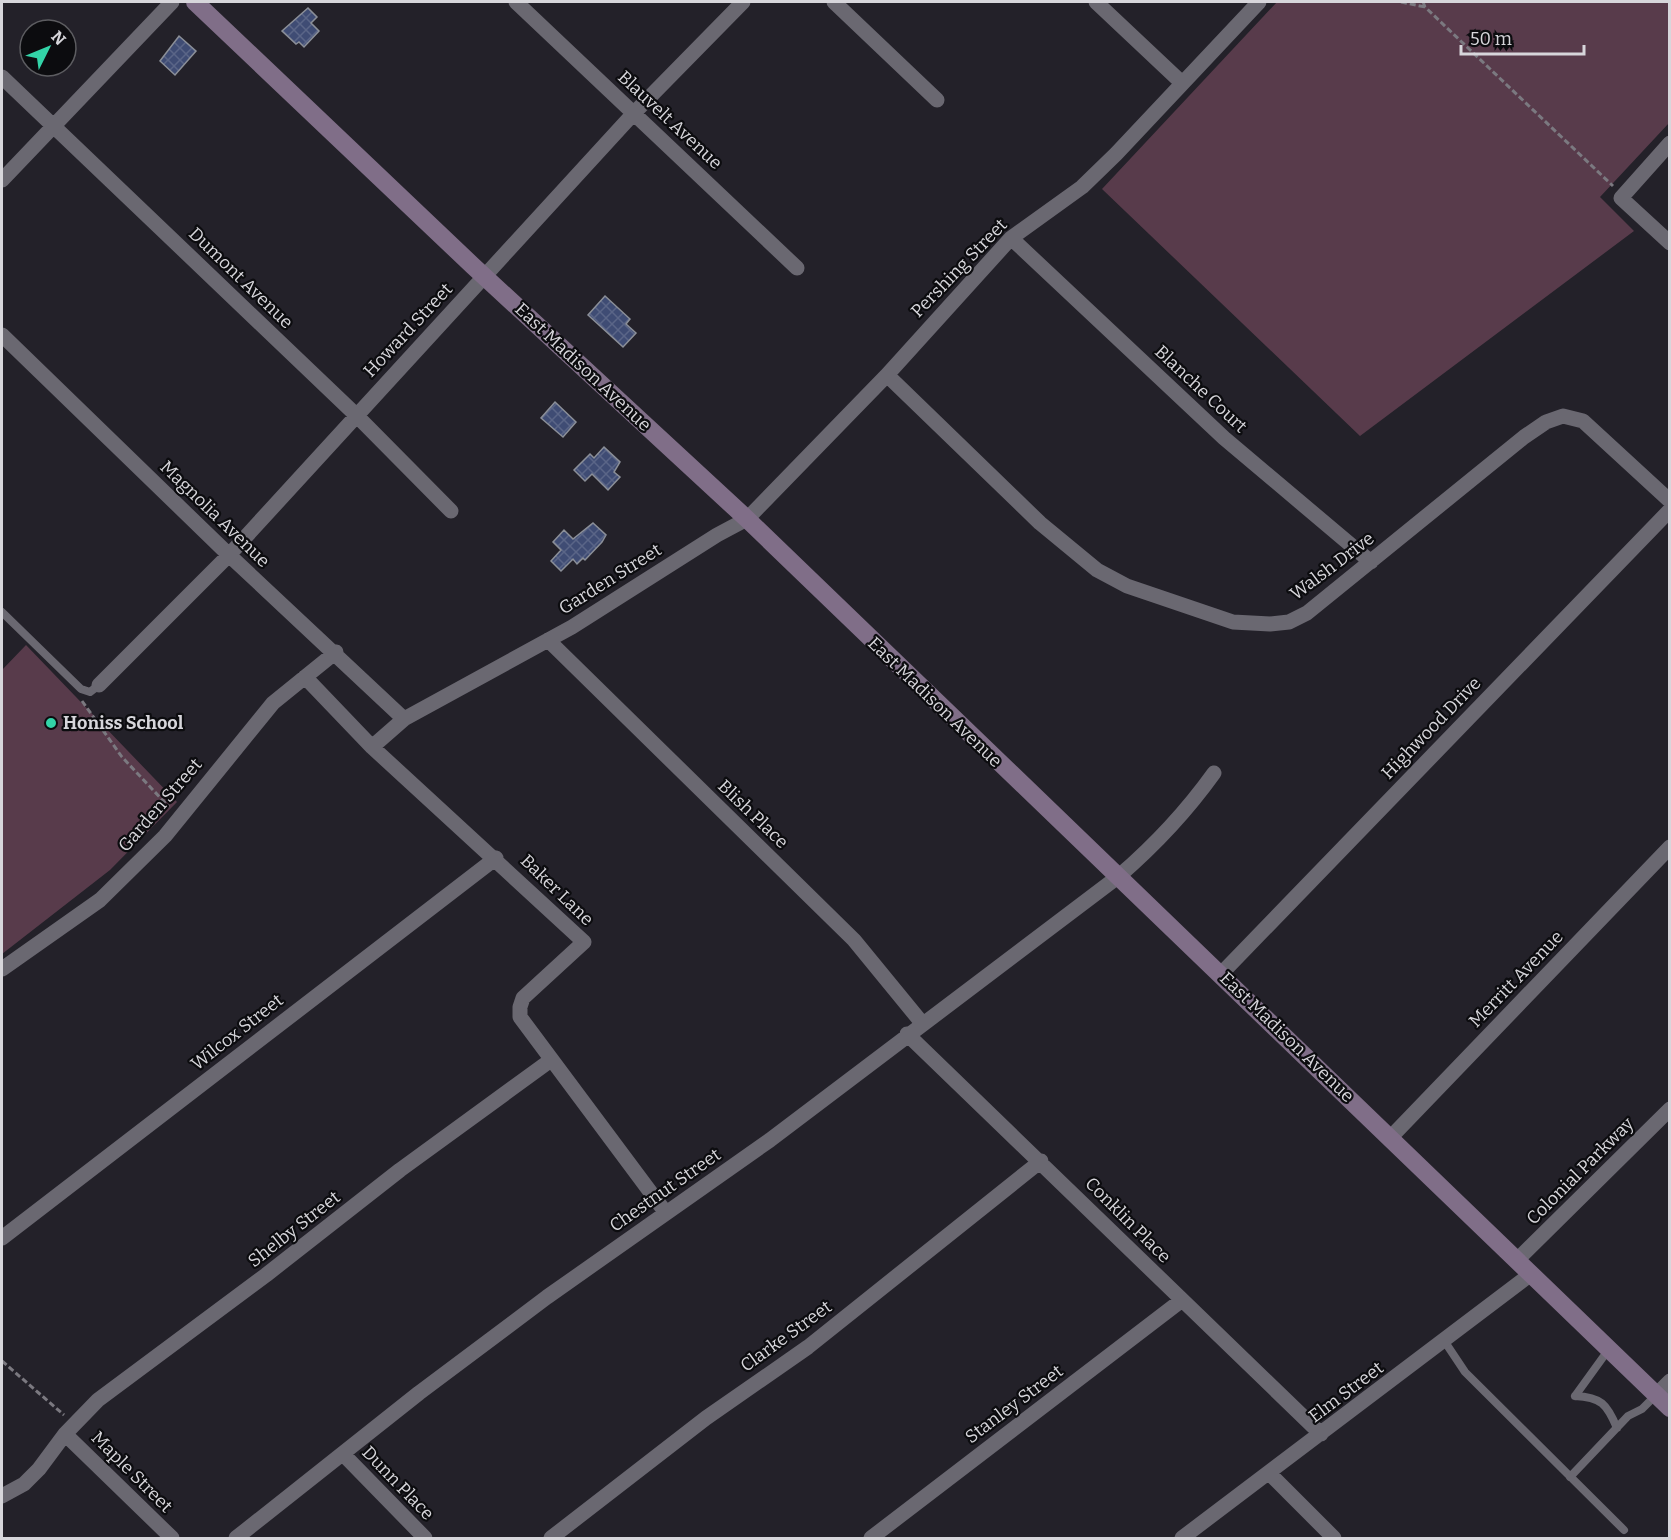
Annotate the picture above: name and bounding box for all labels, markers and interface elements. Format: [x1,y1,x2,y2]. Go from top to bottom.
north arrow [18,18,78,78]
scale bar [1461,18,1584,56]
text: N [47,27,70,49]
text: 50 m [1470,28,1512,50]
street label: Blauvelt Avenue [613,66,727,174]
street label: Pershing Street [906,214,1012,322]
street label: Dumont Avenue [184,223,298,333]
street label: Howard Street [359,278,457,382]
street label: East Madison Avenue [510,298,656,436]
street label: Blanche Court [1150,341,1252,438]
street label: Magnolia Avenue [155,456,275,572]
street label: Walsh Drive [1286,527,1378,605]
street label: Garden Street [555,538,666,619]
street label: East Madison Avenue [863,632,1007,772]
street label: Highwood Drive [1377,672,1485,784]
place label: Honiss School [63,712,184,734]
marker: Honiss School [44,716,58,730]
street label: Garden Street [113,753,207,856]
street label: Blish Place [713,775,793,853]
street label: Baker Lane [516,850,598,930]
street label: Merritt Avenue [1464,926,1568,1032]
street label: East Madison Avenue [1215,967,1359,1107]
street label: Wilcox Street [186,989,288,1075]
street label: Colonial Parkway [1522,1112,1639,1229]
street label: Chestnut Street [605,1143,725,1237]
street label: Conklin Place [1081,1173,1175,1267]
street label: Shelby Street [243,1186,345,1272]
street label: Clarke Street [736,1295,836,1376]
street label: Elm Street [1304,1356,1388,1427]
street label: Stanley Street [961,1360,1068,1448]
street label: Maple Street [87,1427,178,1518]
street label: Dunn Place [357,1441,439,1525]

